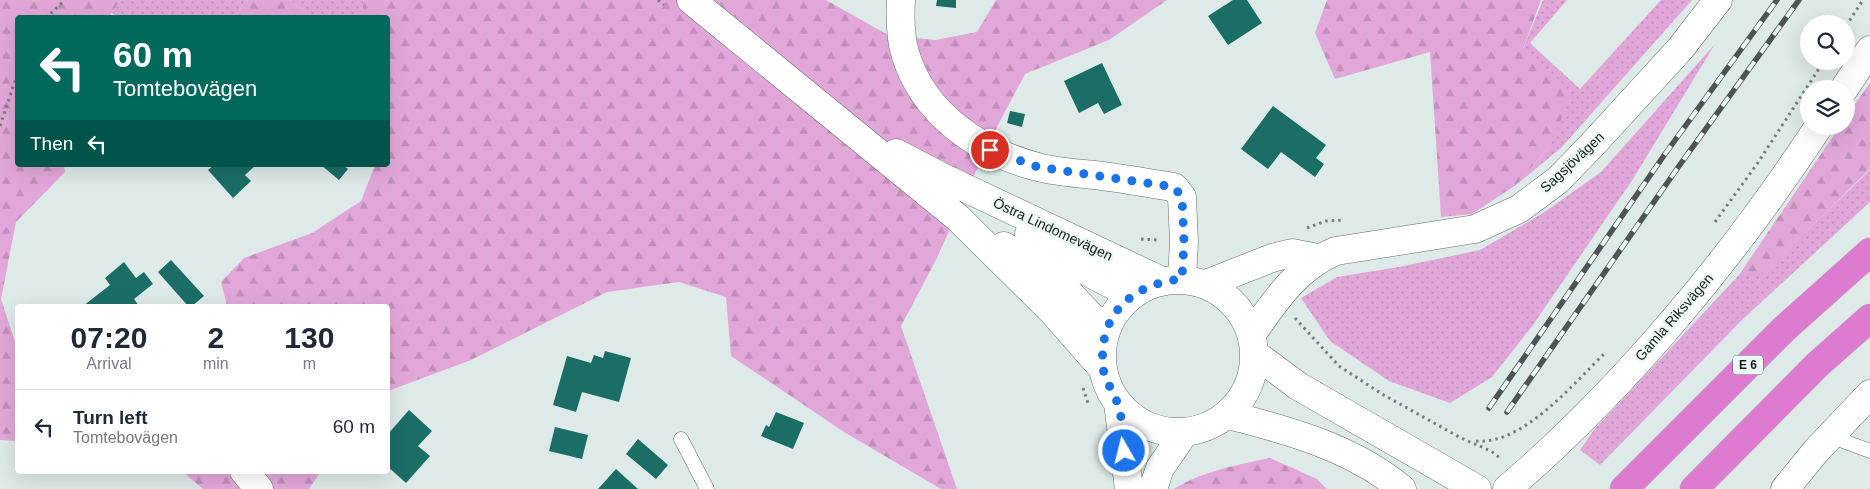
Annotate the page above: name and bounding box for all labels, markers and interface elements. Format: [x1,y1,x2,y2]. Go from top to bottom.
map controls [1800,15,1855,135]
button: search [1800,15,1855,70]
icon: left [30,35,95,100]
text: 60 m [113,35,193,74]
text: Tomtebovägen [113,76,257,101]
button: layers [1800,80,1855,135]
pin [969,129,1011,171]
street label: Sagsjövägen [1537,129,1607,195]
icon: left [83,130,111,158]
text: Then [30,133,73,154]
icon: arrive [976,136,1004,164]
street label: Östra Lindomevägen [991,193,1116,264]
street label: Gamla Riksvägen [1632,270,1716,364]
text: 07:20 [71,321,147,354]
text: 2 [207,321,224,354]
text: 130 [284,321,334,354]
text: Arrival [86,355,132,372]
text: min [203,355,229,372]
text: m [303,355,316,372]
road number: E 6 [1733,356,1763,374]
text: Turn left [73,407,148,428]
icon: left [30,413,58,441]
text: 60 m [333,416,375,437]
position arrow [1097,424,1149,476]
text: Tomtebovägen [73,429,178,446]

